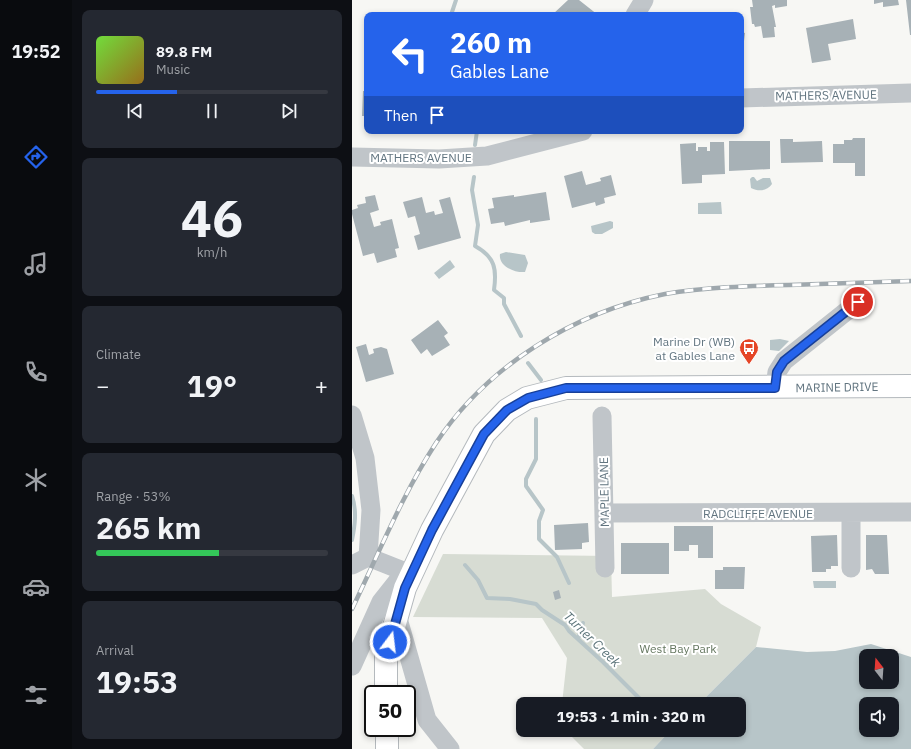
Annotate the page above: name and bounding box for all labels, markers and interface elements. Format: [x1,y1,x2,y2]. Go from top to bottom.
text: 260 m [450,24,532,61]
icon: left [384,28,436,80]
text: 19:52 [11,40,61,63]
text: 89.8 FM [156,42,212,61]
text: Gables Lane [450,60,549,83]
text: Music [156,61,190,78]
street label: MATHERS AVENUE [775,87,877,103]
icon: previous [124,100,146,122]
icon: pause [201,100,223,122]
icon: next [278,100,300,122]
icon: arrive [426,104,448,126]
text: Then [384,106,418,125]
icon: directions [22,143,50,171]
street label: MATHERS AVENUE [370,150,472,165]
text: 46 [181,184,243,251]
text: km/h [197,244,227,261]
icon: music [22,250,50,278]
pin [841,285,875,319]
icon: arrive [847,291,869,313]
place label: Marine Dr (WB) at Gables Lane [653,334,735,363]
bus stop icon: Marine Dr (WB) at Gables Lane [738,337,760,365]
text: Climate [96,346,141,363]
icon: phone [22,358,50,386]
text: 19° [187,366,237,405]
text: − [96,371,109,400]
text: + [315,371,328,400]
street label: MARINE DRIVE [795,379,879,395]
street label: MAPLE LANE [596,457,612,527]
icon: climate [22,466,50,494]
text: Range · 53% [96,488,170,505]
street label: RADCLIFFE AVENUE [703,506,813,521]
text: 265 km [96,508,201,547]
icon: car [22,573,50,601]
water label: Turner Creek [560,608,624,671]
position arrow [369,621,411,663]
park label: West Bay Park [639,641,717,656]
text: Arrival [96,642,134,659]
north arrow [859,649,899,689]
map controls [859,649,899,737]
text: 19:53 [96,662,178,701]
icon: filters [22,681,50,709]
speed limit sign: 50 [364,685,416,737]
button: sound [859,697,899,737]
text: 19:53 · 1 min · 320 m [557,707,705,726]

